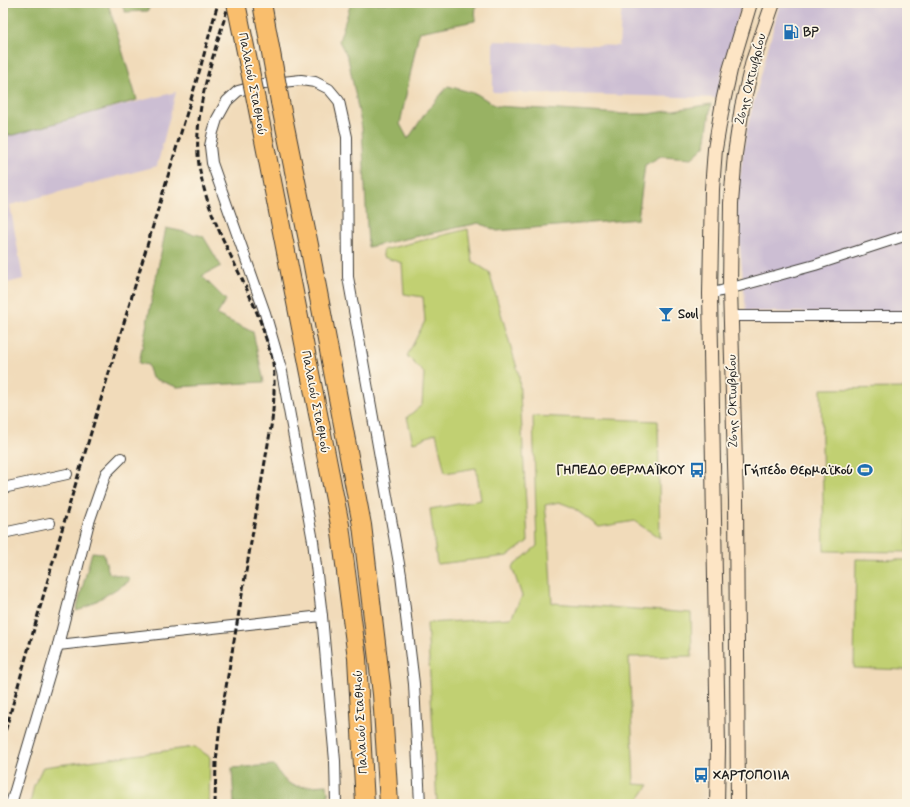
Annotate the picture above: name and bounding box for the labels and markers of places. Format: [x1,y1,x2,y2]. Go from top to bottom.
fuel station icon: BP [782,23,800,41]
place label: BP [803,24,819,41]
bar icon: Soul [657,305,675,323]
place label: Soul [678,306,699,323]
bus stop icon: ΓΗΠΕΔΟ ΘΕΡΜΑΪΚΟΥ [688,461,706,479]
sports icon: Γήπεδο Θερμαϊκού [856,461,874,479]
place label: ΓΗΠΕΔΟ ΘΕΡΜΑΪΚΟΥ [556,462,685,479]
place label: Γήπεδο Θερμαϊκού [743,462,853,479]
bus stop icon: ΧΑΡΤΟΠΟΙΙΑ [692,766,710,784]
place label: ΧΑΡΤΟΠΟΙΙΑ [713,767,790,784]

